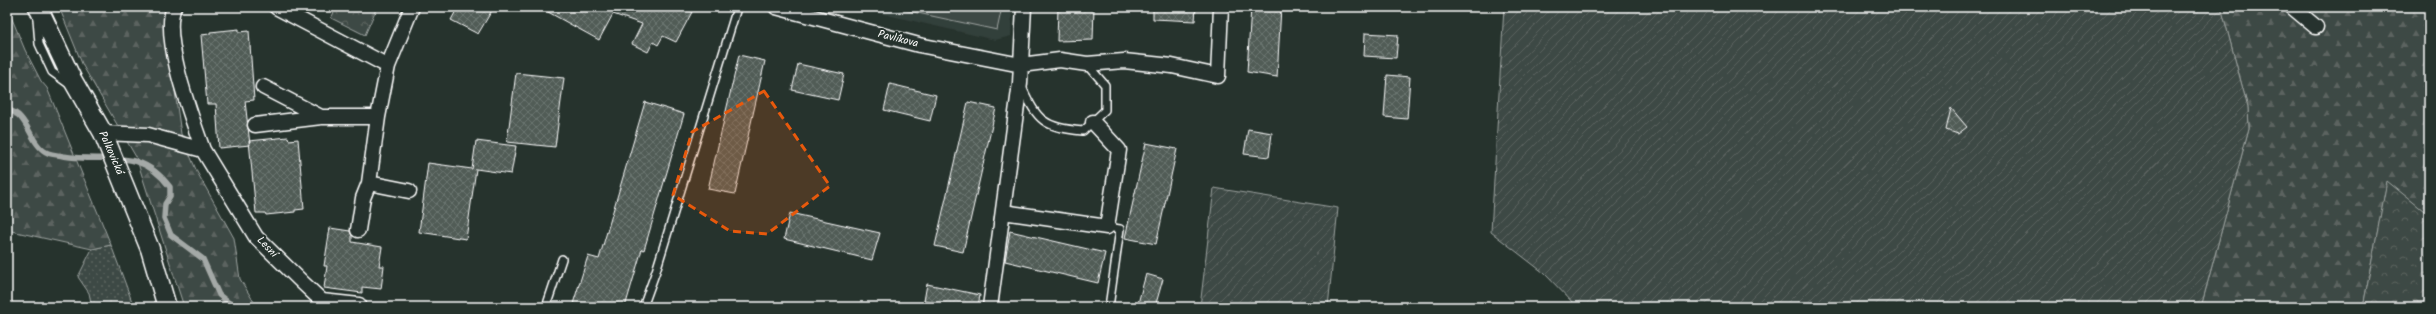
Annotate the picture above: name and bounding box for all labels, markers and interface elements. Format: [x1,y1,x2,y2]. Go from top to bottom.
street label: Pavlíkova [876,25,920,53]
street label: Palkovická [93,128,129,180]
street label: Lesní [252,232,284,264]

